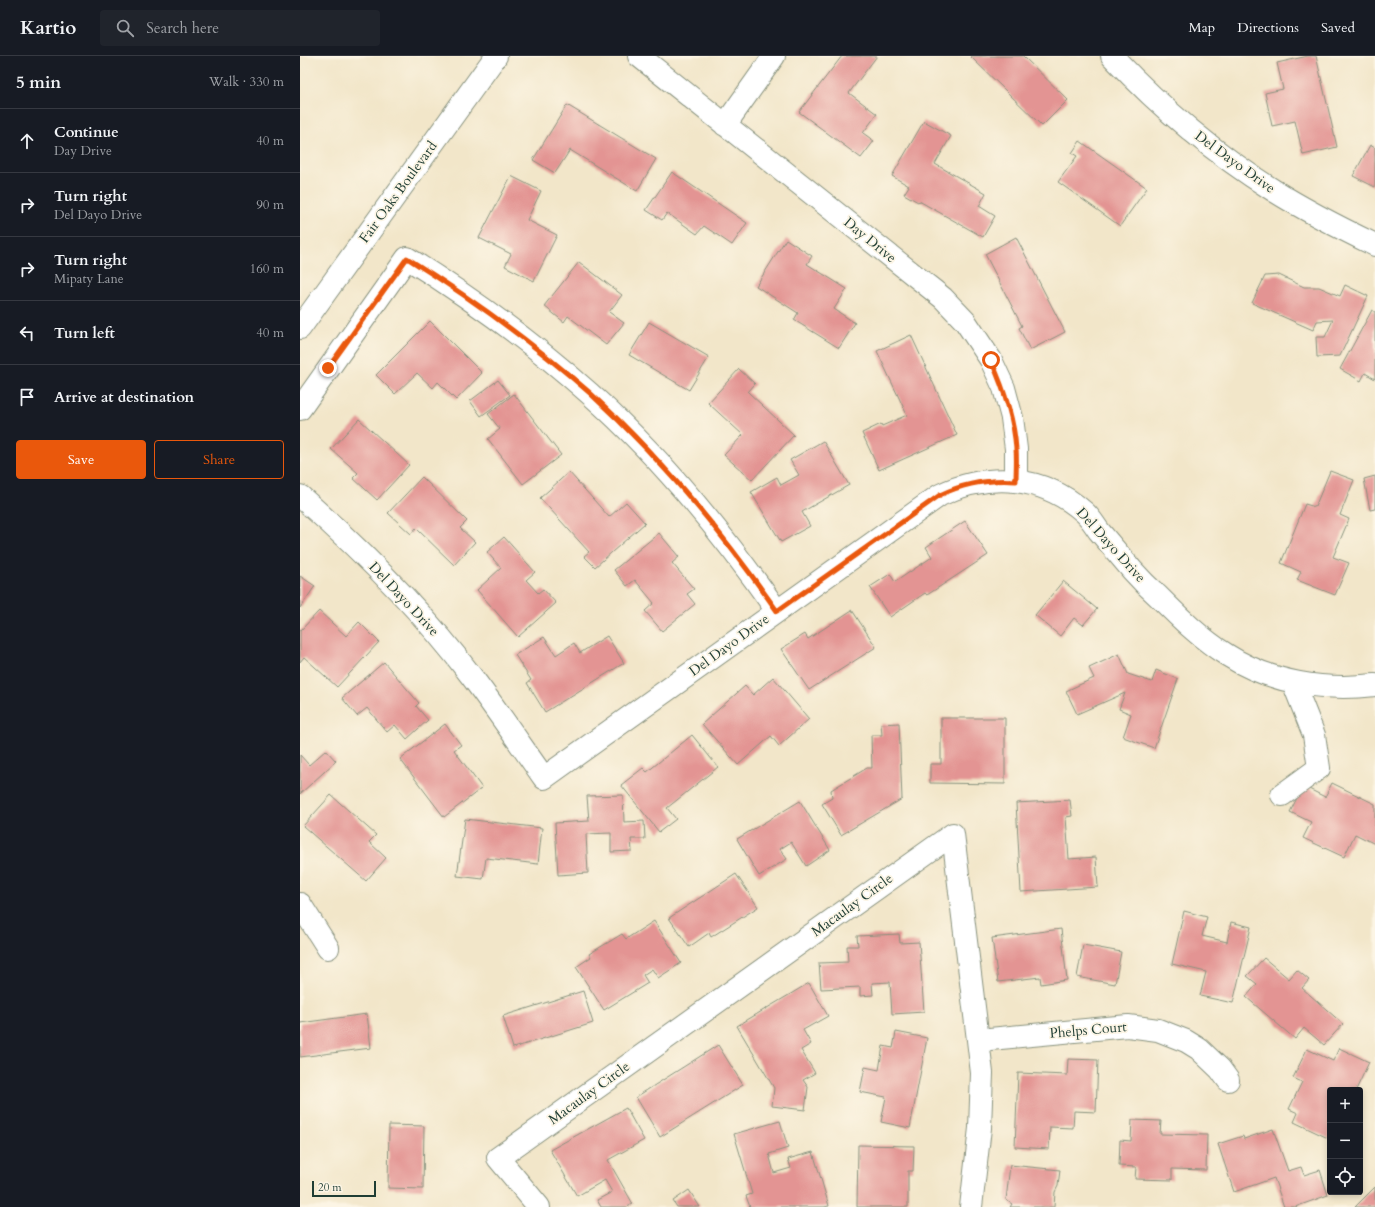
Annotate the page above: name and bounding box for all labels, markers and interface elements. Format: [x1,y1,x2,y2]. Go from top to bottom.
search box [100,10,380,46]
text: Kartio [20,15,76,41]
icon: search [114,17,136,39]
text: Search here [146,18,219,38]
text: Map [1189,18,1215,37]
text: Directions [1237,18,1299,37]
text: Saved [1321,18,1355,37]
text: 5 min [16,71,61,94]
text: Walk · 330 m [209,73,284,91]
text: Continue [54,122,119,142]
street label: Del Dayo Drive [1191,126,1279,198]
icon: ahead [16,130,38,152]
text: 40 m [256,132,284,150]
street label: Fair Oaks Boulevard [355,137,442,247]
text: Day Drive [54,142,112,160]
text: Turn right [54,186,127,206]
icon: right [16,194,38,216]
text: 90 m [256,196,284,214]
text: Del Dayo Drive [54,206,142,224]
street label: Day Drive [840,213,900,267]
text: Turn right [54,250,127,270]
icon: right [16,258,38,280]
text: 160 m [250,260,284,278]
text: Mipaty Lane [54,270,124,288]
icon: left [16,322,38,344]
text: Turn left [54,323,115,343]
text: 40 m [256,324,284,342]
route start [982,351,1000,369]
route end [319,359,337,377]
icon: arrive [16,386,38,408]
text: Arrive at destination [54,387,194,407]
button: Save [16,440,146,479]
button: Share [154,440,284,479]
street label: Del Dayo Drive [1072,503,1150,587]
street label: Del Dayo Drive [365,558,443,640]
street label: Del Dayo Drive [685,609,773,681]
street label: Macaulay Circle [808,869,896,941]
street label: Phelps Court [1049,1017,1128,1043]
street label: Macaulay Circle [545,1057,633,1129]
map controls [1327,1087,1363,1195]
button: + [1327,1087,1363,1123]
button: − [1327,1123,1363,1159]
button: locate [1327,1159,1363,1195]
scale bar [312,1179,376,1198]
text: 20 m [318,1180,342,1195]

